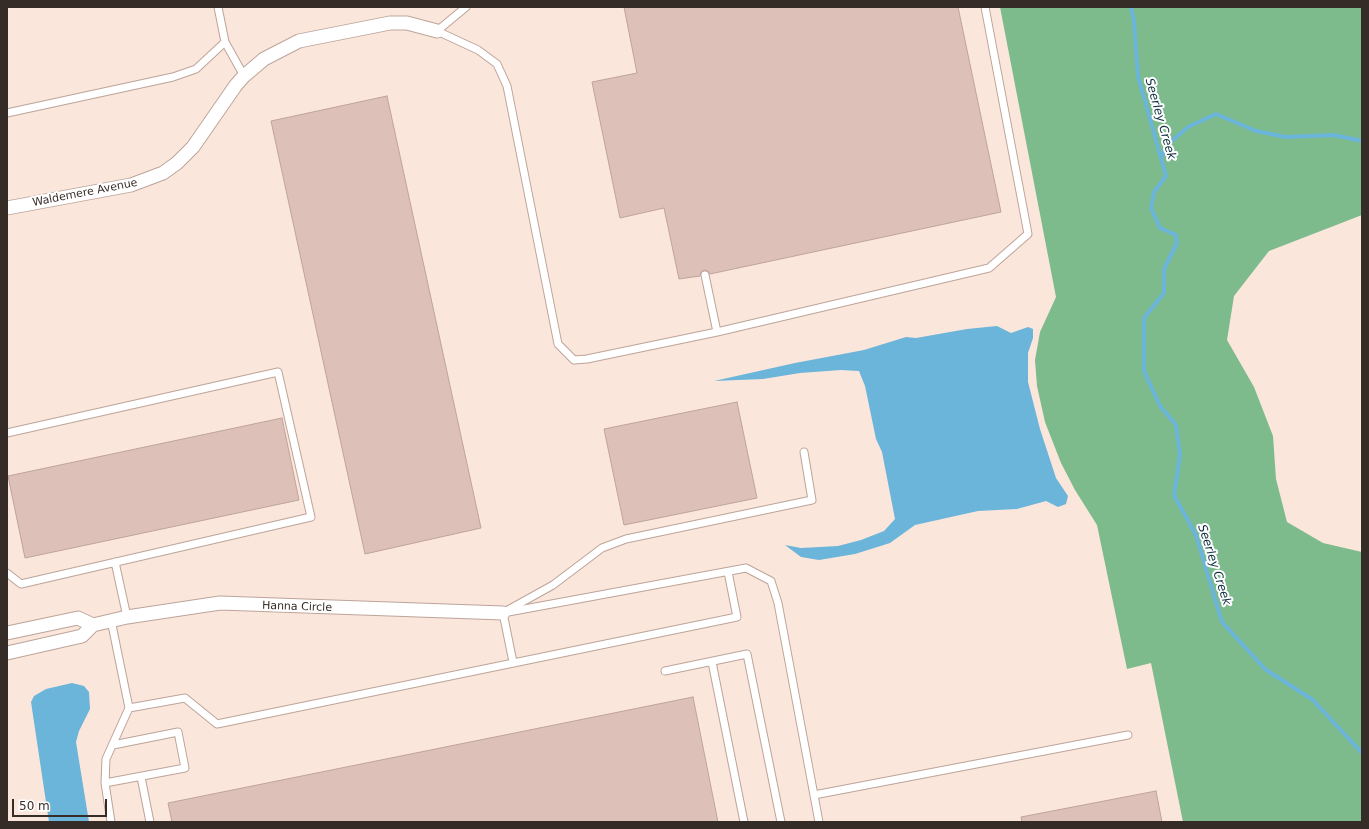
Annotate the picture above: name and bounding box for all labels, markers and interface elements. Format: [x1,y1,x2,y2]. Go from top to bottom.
water label: Seerley Creek [1142,77,1178,161]
street label: Waldemere Avenue [31,176,139,210]
water label: Seerley Creek [1194,523,1234,607]
street label: Hanna Circle [262,599,332,615]
scale bar [14,791,109,817]
text: 50 m [19,799,50,813]

